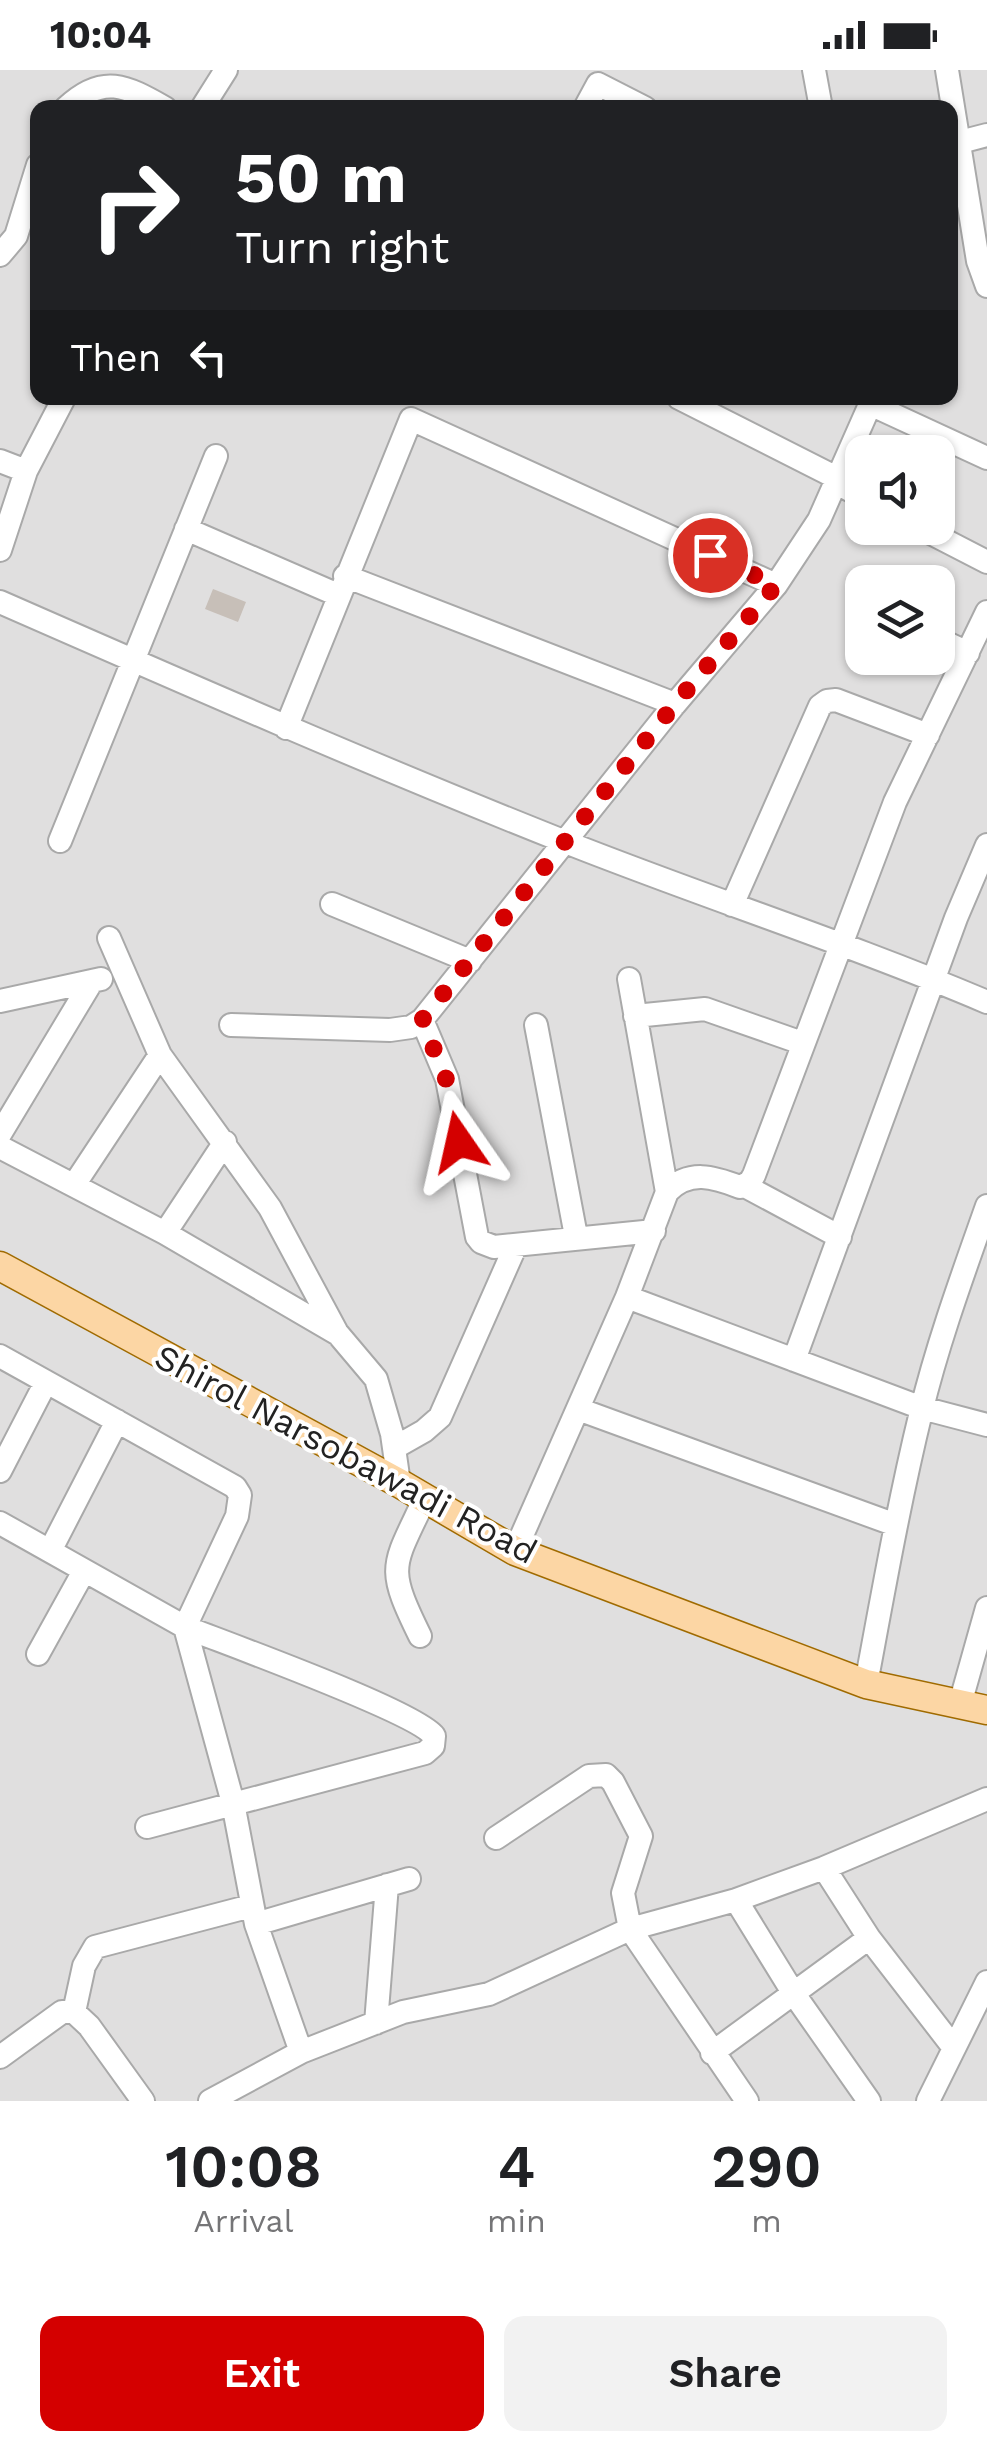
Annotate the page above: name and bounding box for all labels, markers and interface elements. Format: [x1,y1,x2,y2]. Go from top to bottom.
text: 10:04 [50,13,151,57]
text: 50 m [235,137,407,219]
icon: right [70,140,200,270]
text: Turn right [235,221,449,274]
icon: left [181,330,236,385]
text: Then [70,336,161,380]
map controls [845,435,955,675]
button: sound [845,435,955,545]
pin [668,513,753,598]
icon: arrive [683,528,738,583]
button: layers [845,565,955,675]
position arrow [407,1090,511,1194]
street label: Shirol Narsobawadi Road [148,1335,544,1573]
text: 10:08 [165,2131,322,2202]
text: 4 [498,2131,535,2202]
text: 290 [711,2131,822,2202]
text: Arrival [194,2202,293,2240]
text: min [487,2202,546,2240]
text: m [751,2202,782,2240]
button: Exit [40,2316,484,2431]
button: Share [504,2316,947,2431]

